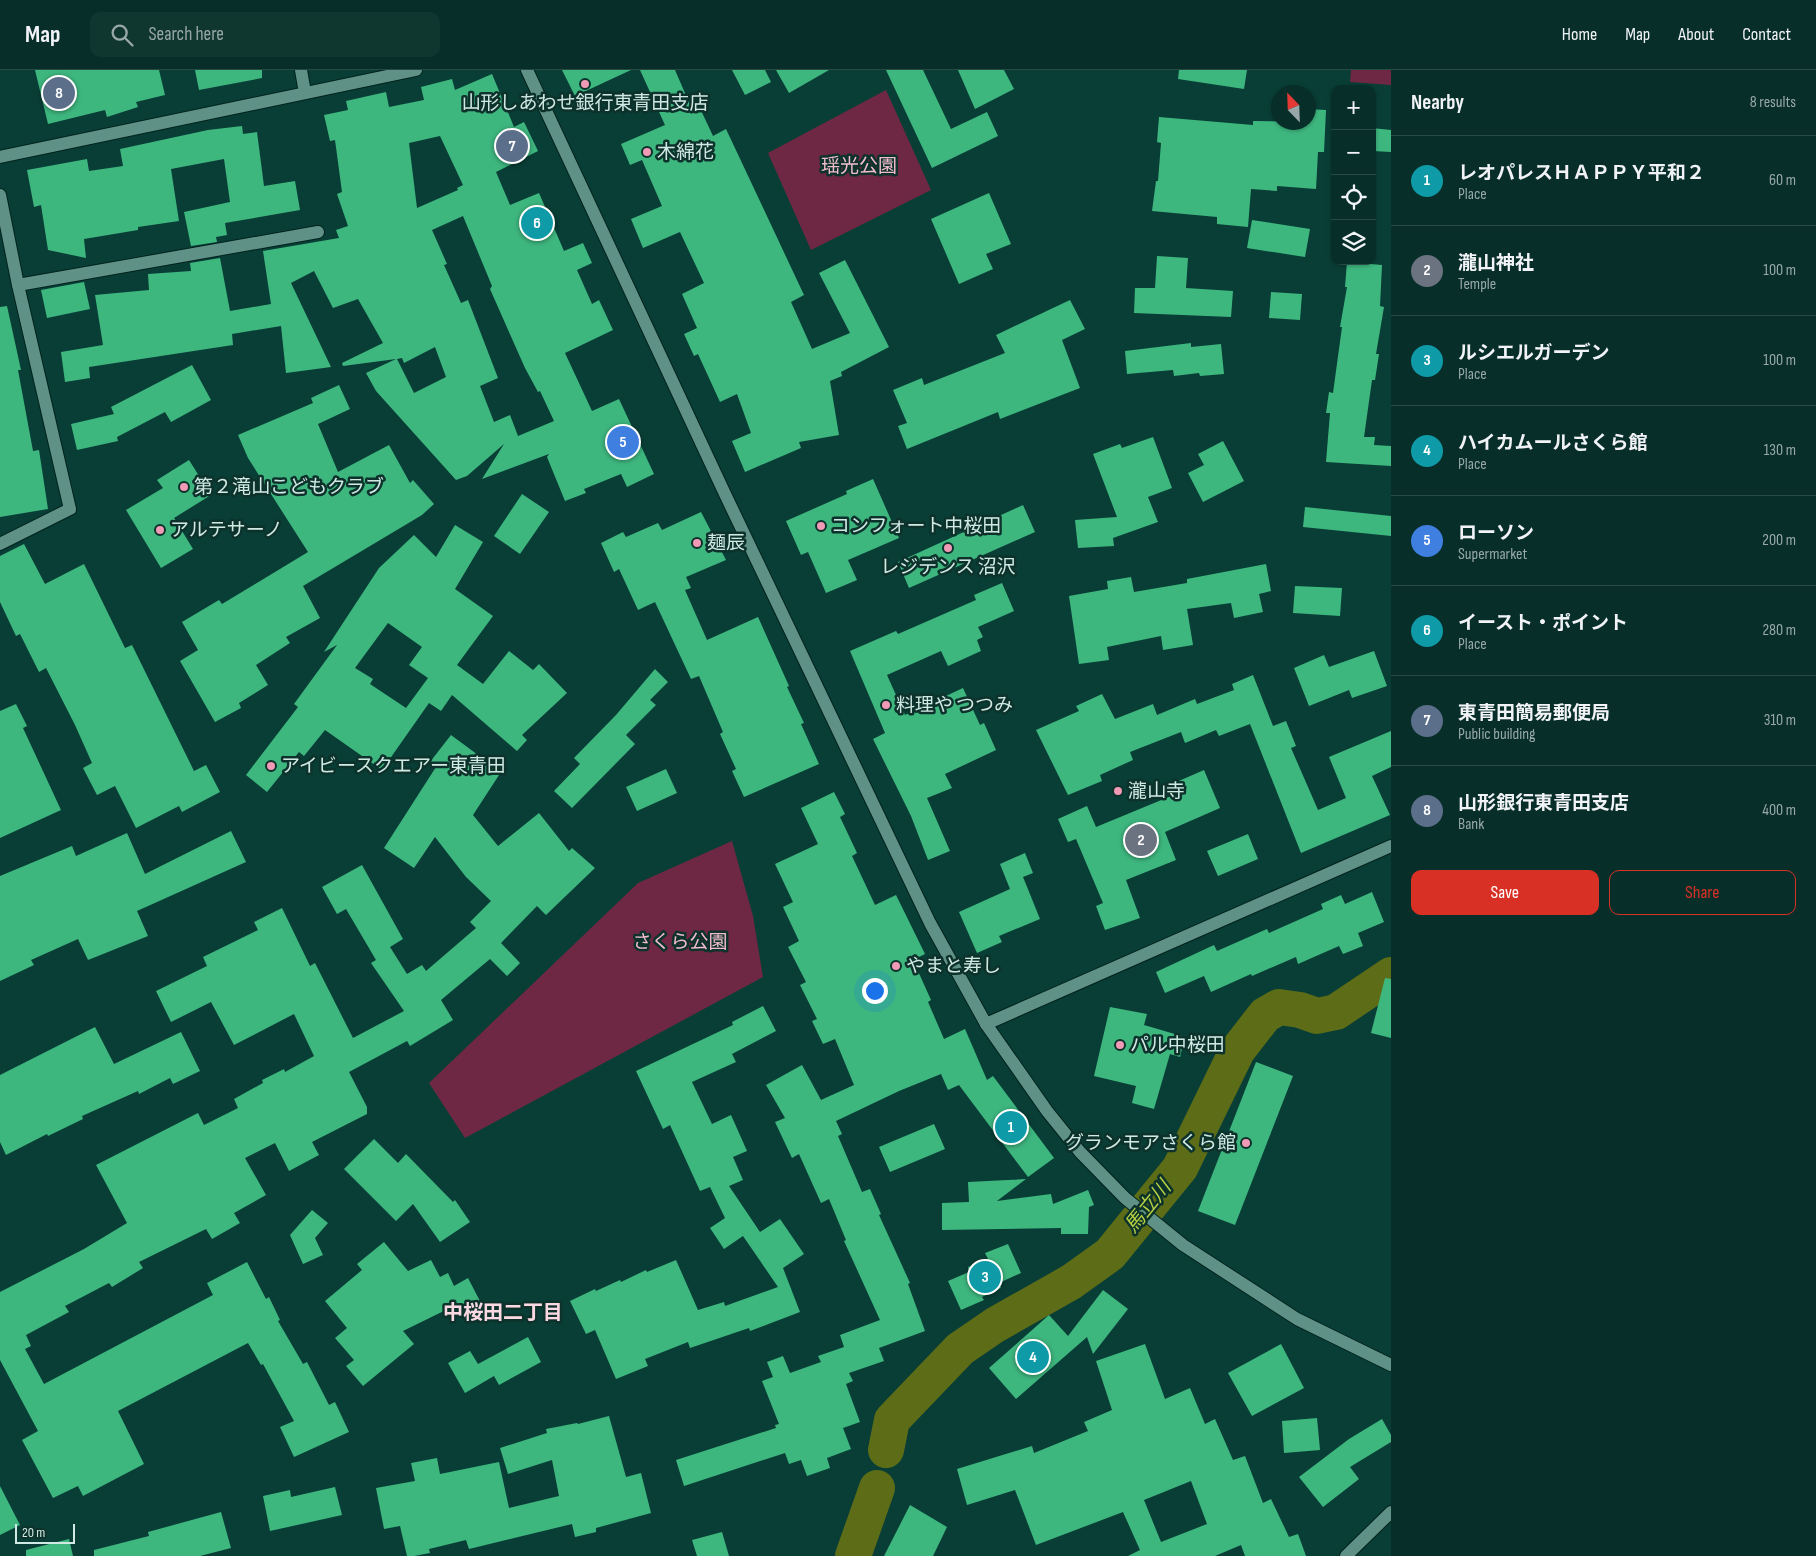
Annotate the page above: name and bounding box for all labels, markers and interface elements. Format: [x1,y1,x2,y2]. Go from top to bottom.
search box [90,12,440,57]
text: Map [25,20,60,49]
icon: search [108,21,136,49]
text: Search here [148,23,224,46]
text: Home [1562,24,1597,45]
text: Map [1625,24,1650,45]
text: About [1678,24,1714,45]
text: Contact [1742,24,1791,45]
pin: 8 [43,74,75,112]
marker: 山形しあわせ銀行東青田支店 [579,78,591,90]
north arrow [1271,85,1316,130]
map controls [1331,85,1376,265]
button: + [1331,85,1376,130]
text: Nearby [1411,90,1464,115]
place label: 山形しあわせ銀行東青田支店 [461,92,709,115]
text: 8 results [1750,93,1796,112]
pin: 7 [496,127,528,165]
button: − [1331,130,1376,175]
place label: 木綿花 [657,141,714,164]
marker: 木綿花 [641,146,653,158]
park label: 瑶光公園 [821,155,897,178]
text: レオパレスＨＡＰＰＹ平和２ [1458,162,1705,185]
text: 1 [1424,171,1430,190]
text: 60 m [1769,171,1796,190]
button: locate [1331,175,1376,220]
text: Place [1458,185,1487,204]
pin: 6 [521,204,553,242]
button: layers [1331,220,1376,265]
text: 瀧山神社 [1458,252,1534,275]
text: 2 [1423,261,1431,280]
text: 100 m [1763,261,1796,280]
text: Temple [1458,275,1496,294]
text: ルシエルガーデン [1458,342,1609,365]
text: 3 [1423,351,1431,370]
text: 100 m [1763,351,1796,370]
text: Place [1458,365,1487,384]
pin: 5 [607,423,639,461]
text: ハイカムールさくら館 [1458,432,1648,455]
text: 4 [1423,441,1431,460]
text: 130 m [1764,441,1796,460]
text: Place [1458,455,1487,474]
place label: 第２滝山こどもクラブ [194,476,384,499]
marker: 第２滝山こどもクラブ [178,481,190,493]
place label: コンフォート中桜田 [831,515,1001,538]
place label: アルテサーノ [170,519,283,542]
marker: コンフォート中桜田 [815,520,827,532]
text: ローソン [1458,522,1534,545]
marker: アルテサーノ [154,524,166,536]
text: 5 [1423,531,1431,550]
text: 200 m [1762,531,1796,550]
place label: 麺辰 [707,532,745,555]
marker: 麺辰 [691,537,703,549]
marker: レジデンス 沼沢 [942,542,954,554]
text: Supermarket [1458,545,1527,564]
place label: レジデンス 沼沢 [880,556,1016,579]
text: イースト・ポイント [1458,612,1628,635]
text: 6 [1423,621,1431,640]
text: 280 m [1762,621,1796,640]
text: Place [1458,635,1487,654]
place label: 料理や つつみ [896,694,1013,717]
marker: 料理や つつみ [880,699,892,711]
text: 東青田簡易郵便局 [1458,702,1610,725]
text: 7 [1424,711,1430,730]
text: 310 m [1764,711,1796,730]
text: Public building [1458,725,1535,744]
place label: アイビースクエアー東青田 [281,755,506,778]
marker: アイビースクエアー東青田 [265,760,277,772]
place label: 瀧山寺 [1128,780,1185,803]
marker: 瀧山寺 [1112,785,1124,797]
text: 山形銀行東青田支店 [1458,792,1629,815]
text: 8 [1423,801,1431,820]
text: 400 m [1762,801,1796,820]
text: Bank [1458,815,1484,834]
pin: 2 [1125,821,1157,859]
button: Save [1411,870,1599,915]
button: Share [1609,870,1796,915]
park label: さくら公園 [632,931,728,954]
place label: やまと寿し [906,955,1001,978]
marker: やまと寿し [890,960,902,972]
your location [862,978,888,1004]
place label: パル中桜田 [1130,1034,1225,1057]
marker: パル中桜田 [1114,1039,1126,1051]
pin: 1 [995,1108,1027,1146]
place label: グランモアさくら館 [1065,1132,1236,1155]
marker: グランモアさくら館 [1240,1137,1252,1149]
water label: 馬立川 [1120,1175,1177,1238]
pin: 3 [969,1258,1001,1296]
district label: 中桜田二丁目 [443,1301,563,1325]
pin: 4 [1017,1338,1049,1376]
scale bar [15,1521,75,1544]
text: 20 m [22,1524,45,1541]

